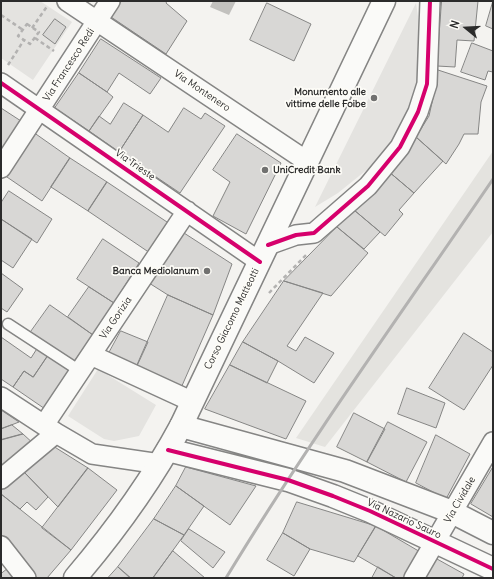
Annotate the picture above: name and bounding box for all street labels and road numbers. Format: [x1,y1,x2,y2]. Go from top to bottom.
street label: Via Francesco Redi [41,26,97,104]
street label: Via Montenero [172,68,232,114]
street label: Via Trieste [113,147,157,183]
street label: Corso Giacomo Matteotti [202,266,262,372]
street label: Via Gorizia [97,295,135,341]
street label: Via Cividale [442,475,478,525]
street label: Via Nazario Sauro [365,497,443,541]

